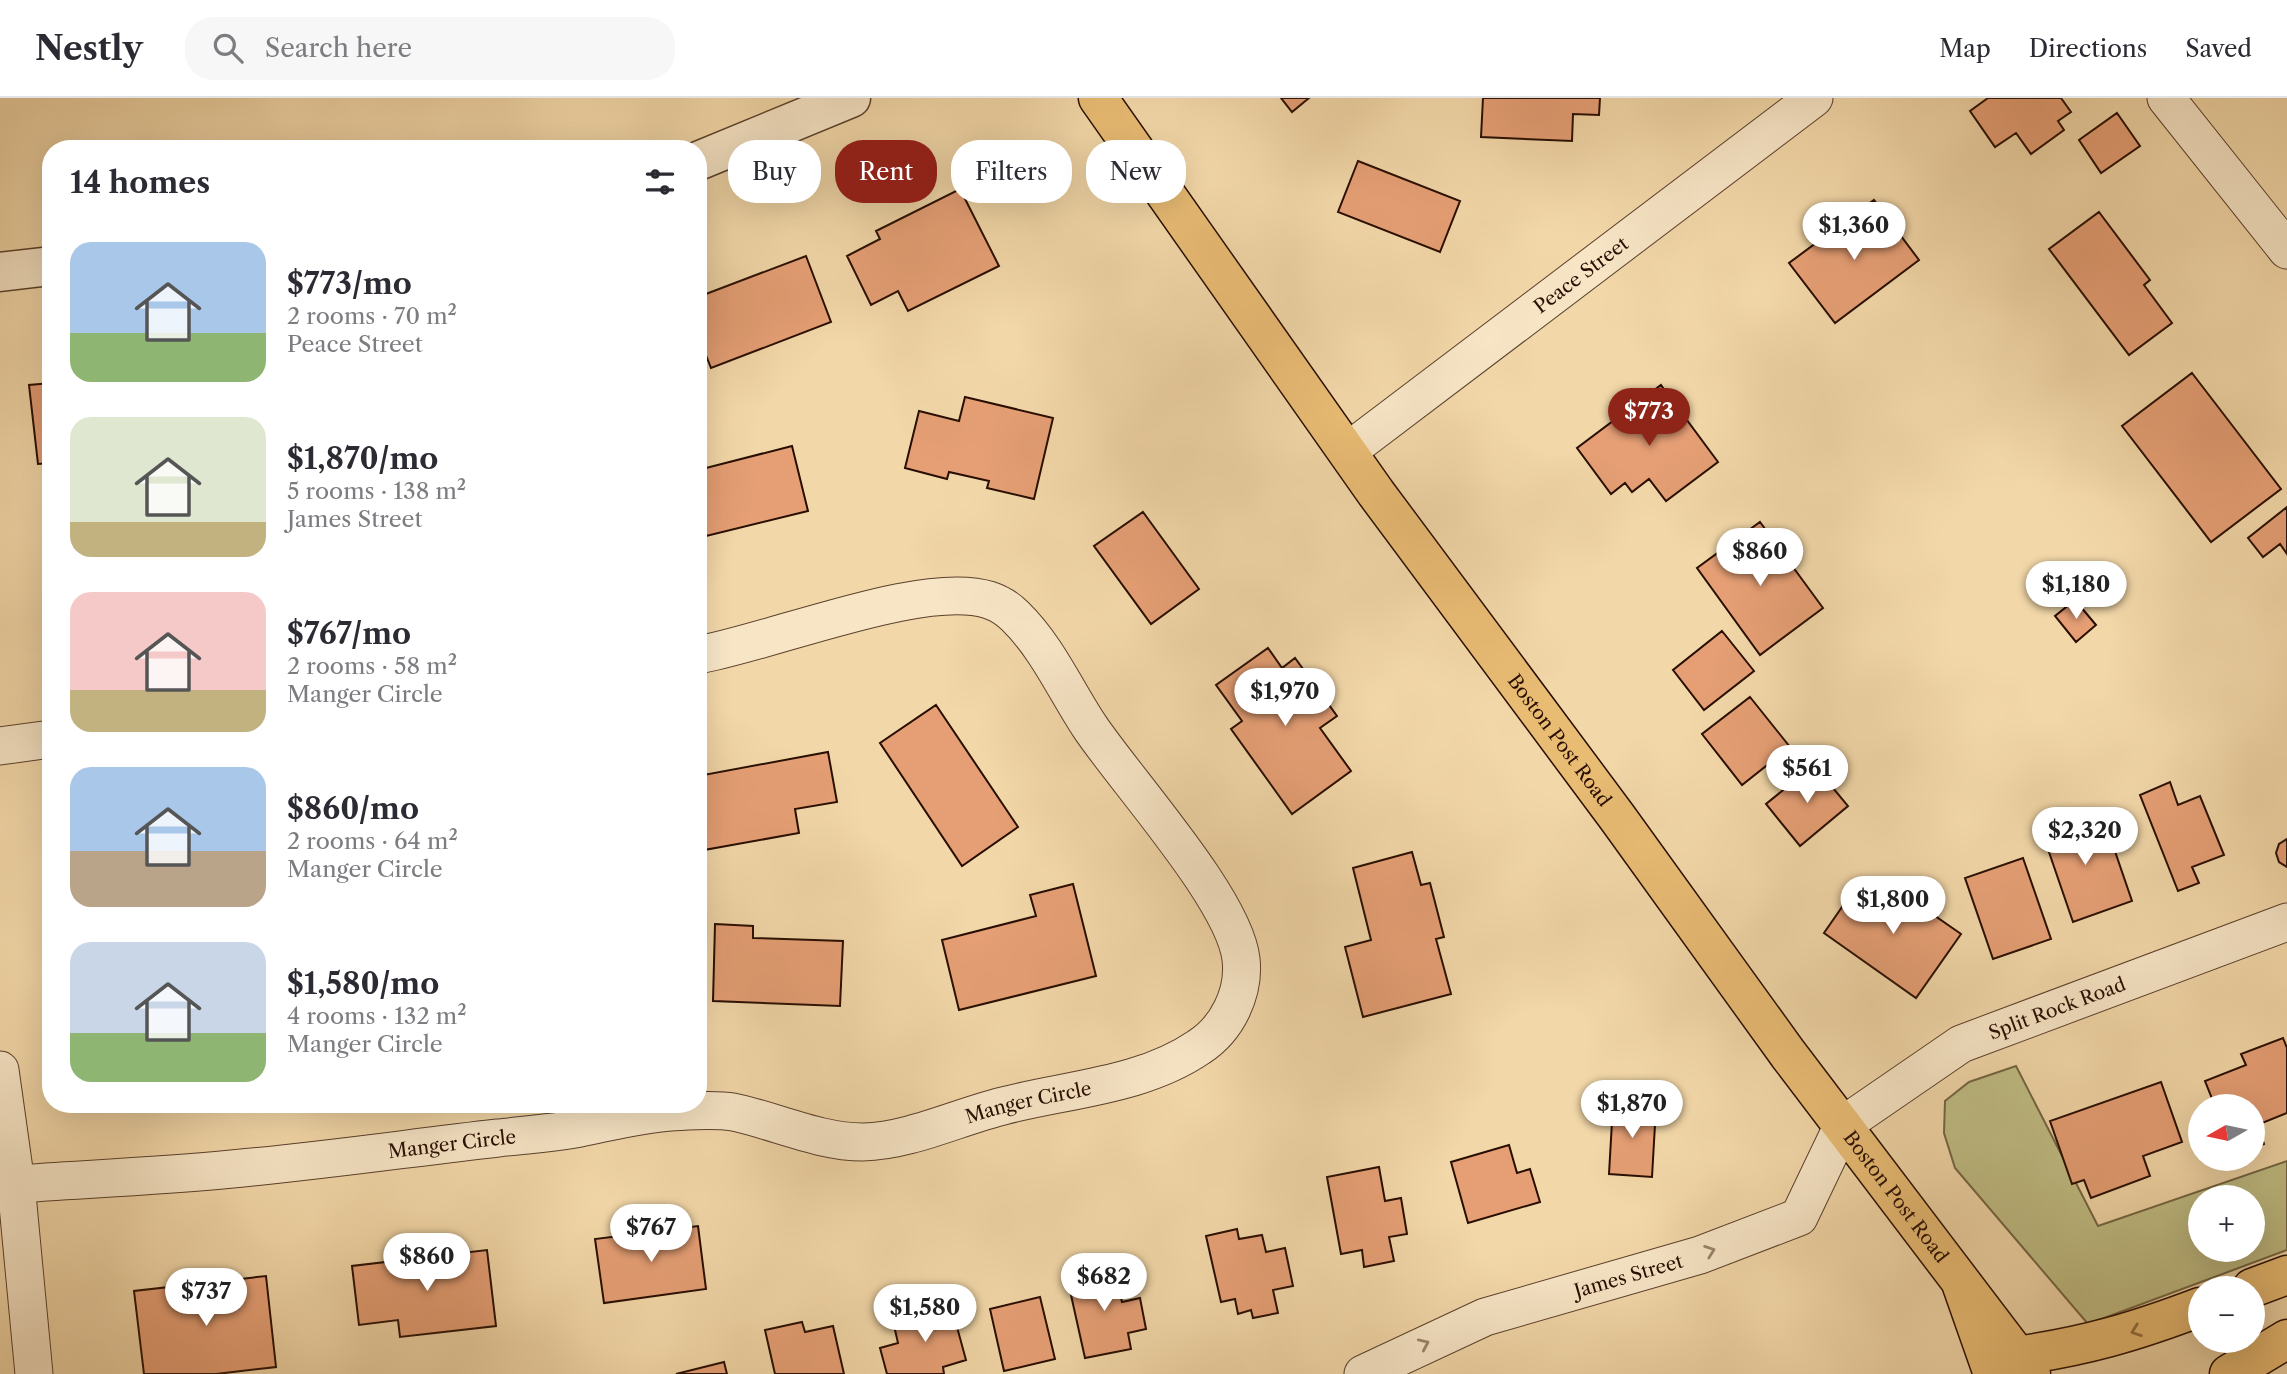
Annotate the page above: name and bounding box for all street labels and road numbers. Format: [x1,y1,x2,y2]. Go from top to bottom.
street label: Peace Street [1529,231,1633,318]
street label: Boston Post Road [1503,669,1617,811]
street label: Split Rock Road [1985,972,2129,1044]
street label: Manger Circle [962,1076,1093,1128]
street label: Manger Circle [387,1125,517,1163]
street label: Boston Post Road [1839,1126,1954,1267]
street label: James Street [1569,1249,1686,1303]

